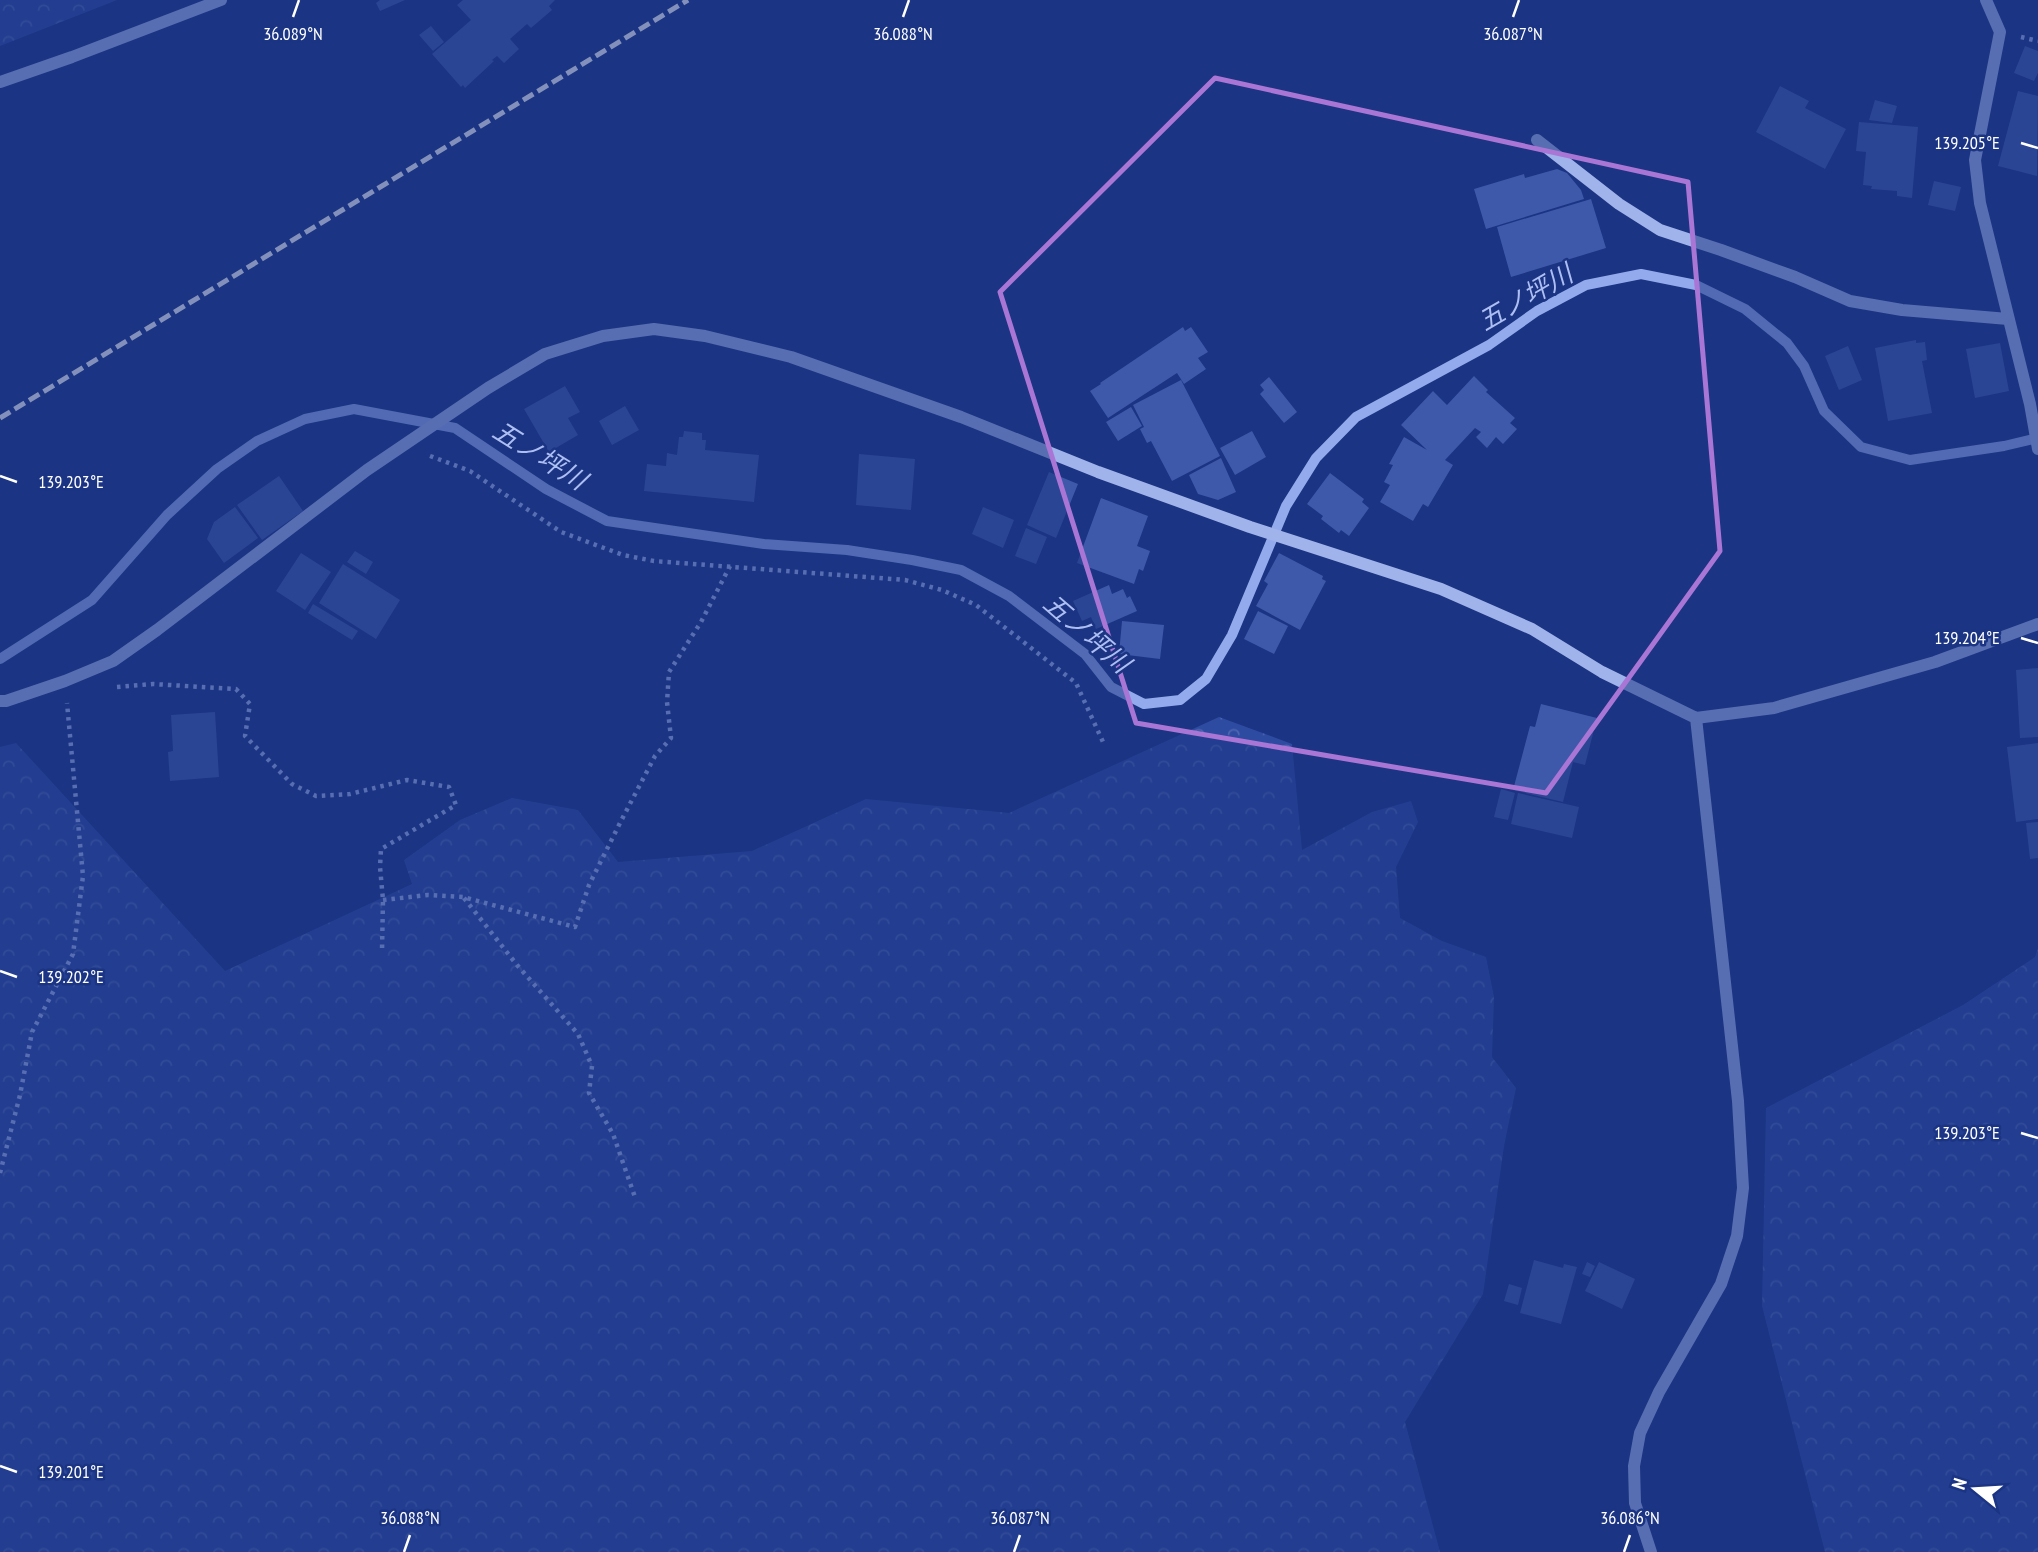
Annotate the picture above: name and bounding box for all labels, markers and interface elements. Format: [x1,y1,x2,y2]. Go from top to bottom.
text: 36.089°N [263,22,323,45]
text: 36.088°N [873,22,933,45]
text: 36.087°N [1483,22,1543,45]
text: 139.205°E [1934,131,2000,154]
water label: 五ノ坪川 [1472,255,1581,337]
water label: 五ノ坪川 [487,413,595,498]
text: 139.203°E [38,470,104,493]
water label: 五ノ坪川 [1037,586,1139,682]
text: 139.204°E [1934,626,2000,649]
text: 139.202°E [38,965,104,988]
text: 139.203°E [1934,1121,2000,1144]
north arrow [1940,1454,2010,1524]
text: 139.201°E [38,1460,104,1483]
text: N [1946,1475,1972,1492]
text: 36.088°N [380,1506,440,1529]
text: 36.087°N [990,1506,1050,1529]
text: 36.086°N [1600,1506,1660,1529]

